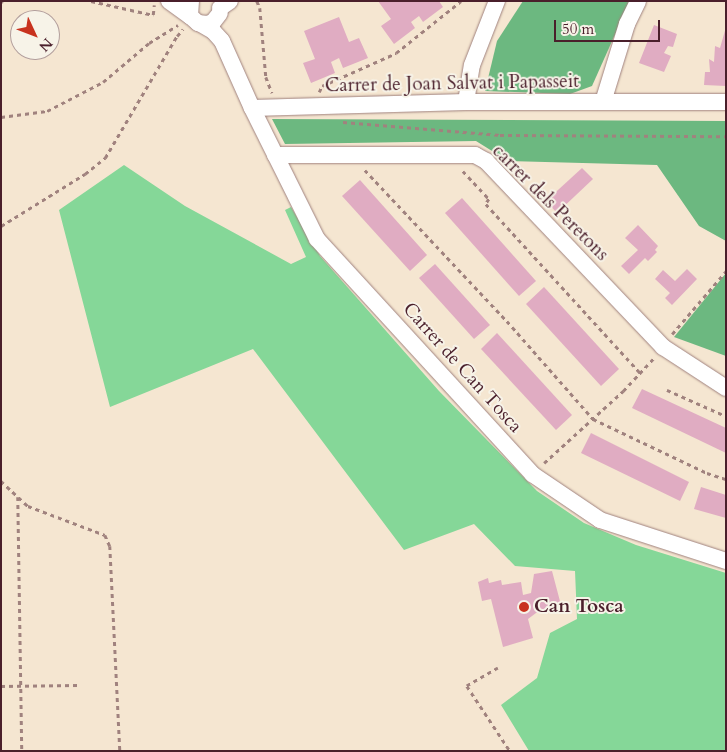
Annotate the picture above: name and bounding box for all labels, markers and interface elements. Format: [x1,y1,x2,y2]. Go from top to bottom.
north arrow [10,10,60,60]
scale bar [557,10,663,42]
text: 50 m [562,19,594,39]
text: N [35,34,57,56]
street label: Carrer de Joan Salvat i Papasseit [325,70,579,98]
street label: carrer dels Peretons [487,140,613,266]
street label: Carrer de Can Tosca [398,298,526,438]
place label: Can Tosca [534,596,624,618]
marker: Can Tosca [518,601,530,613]

